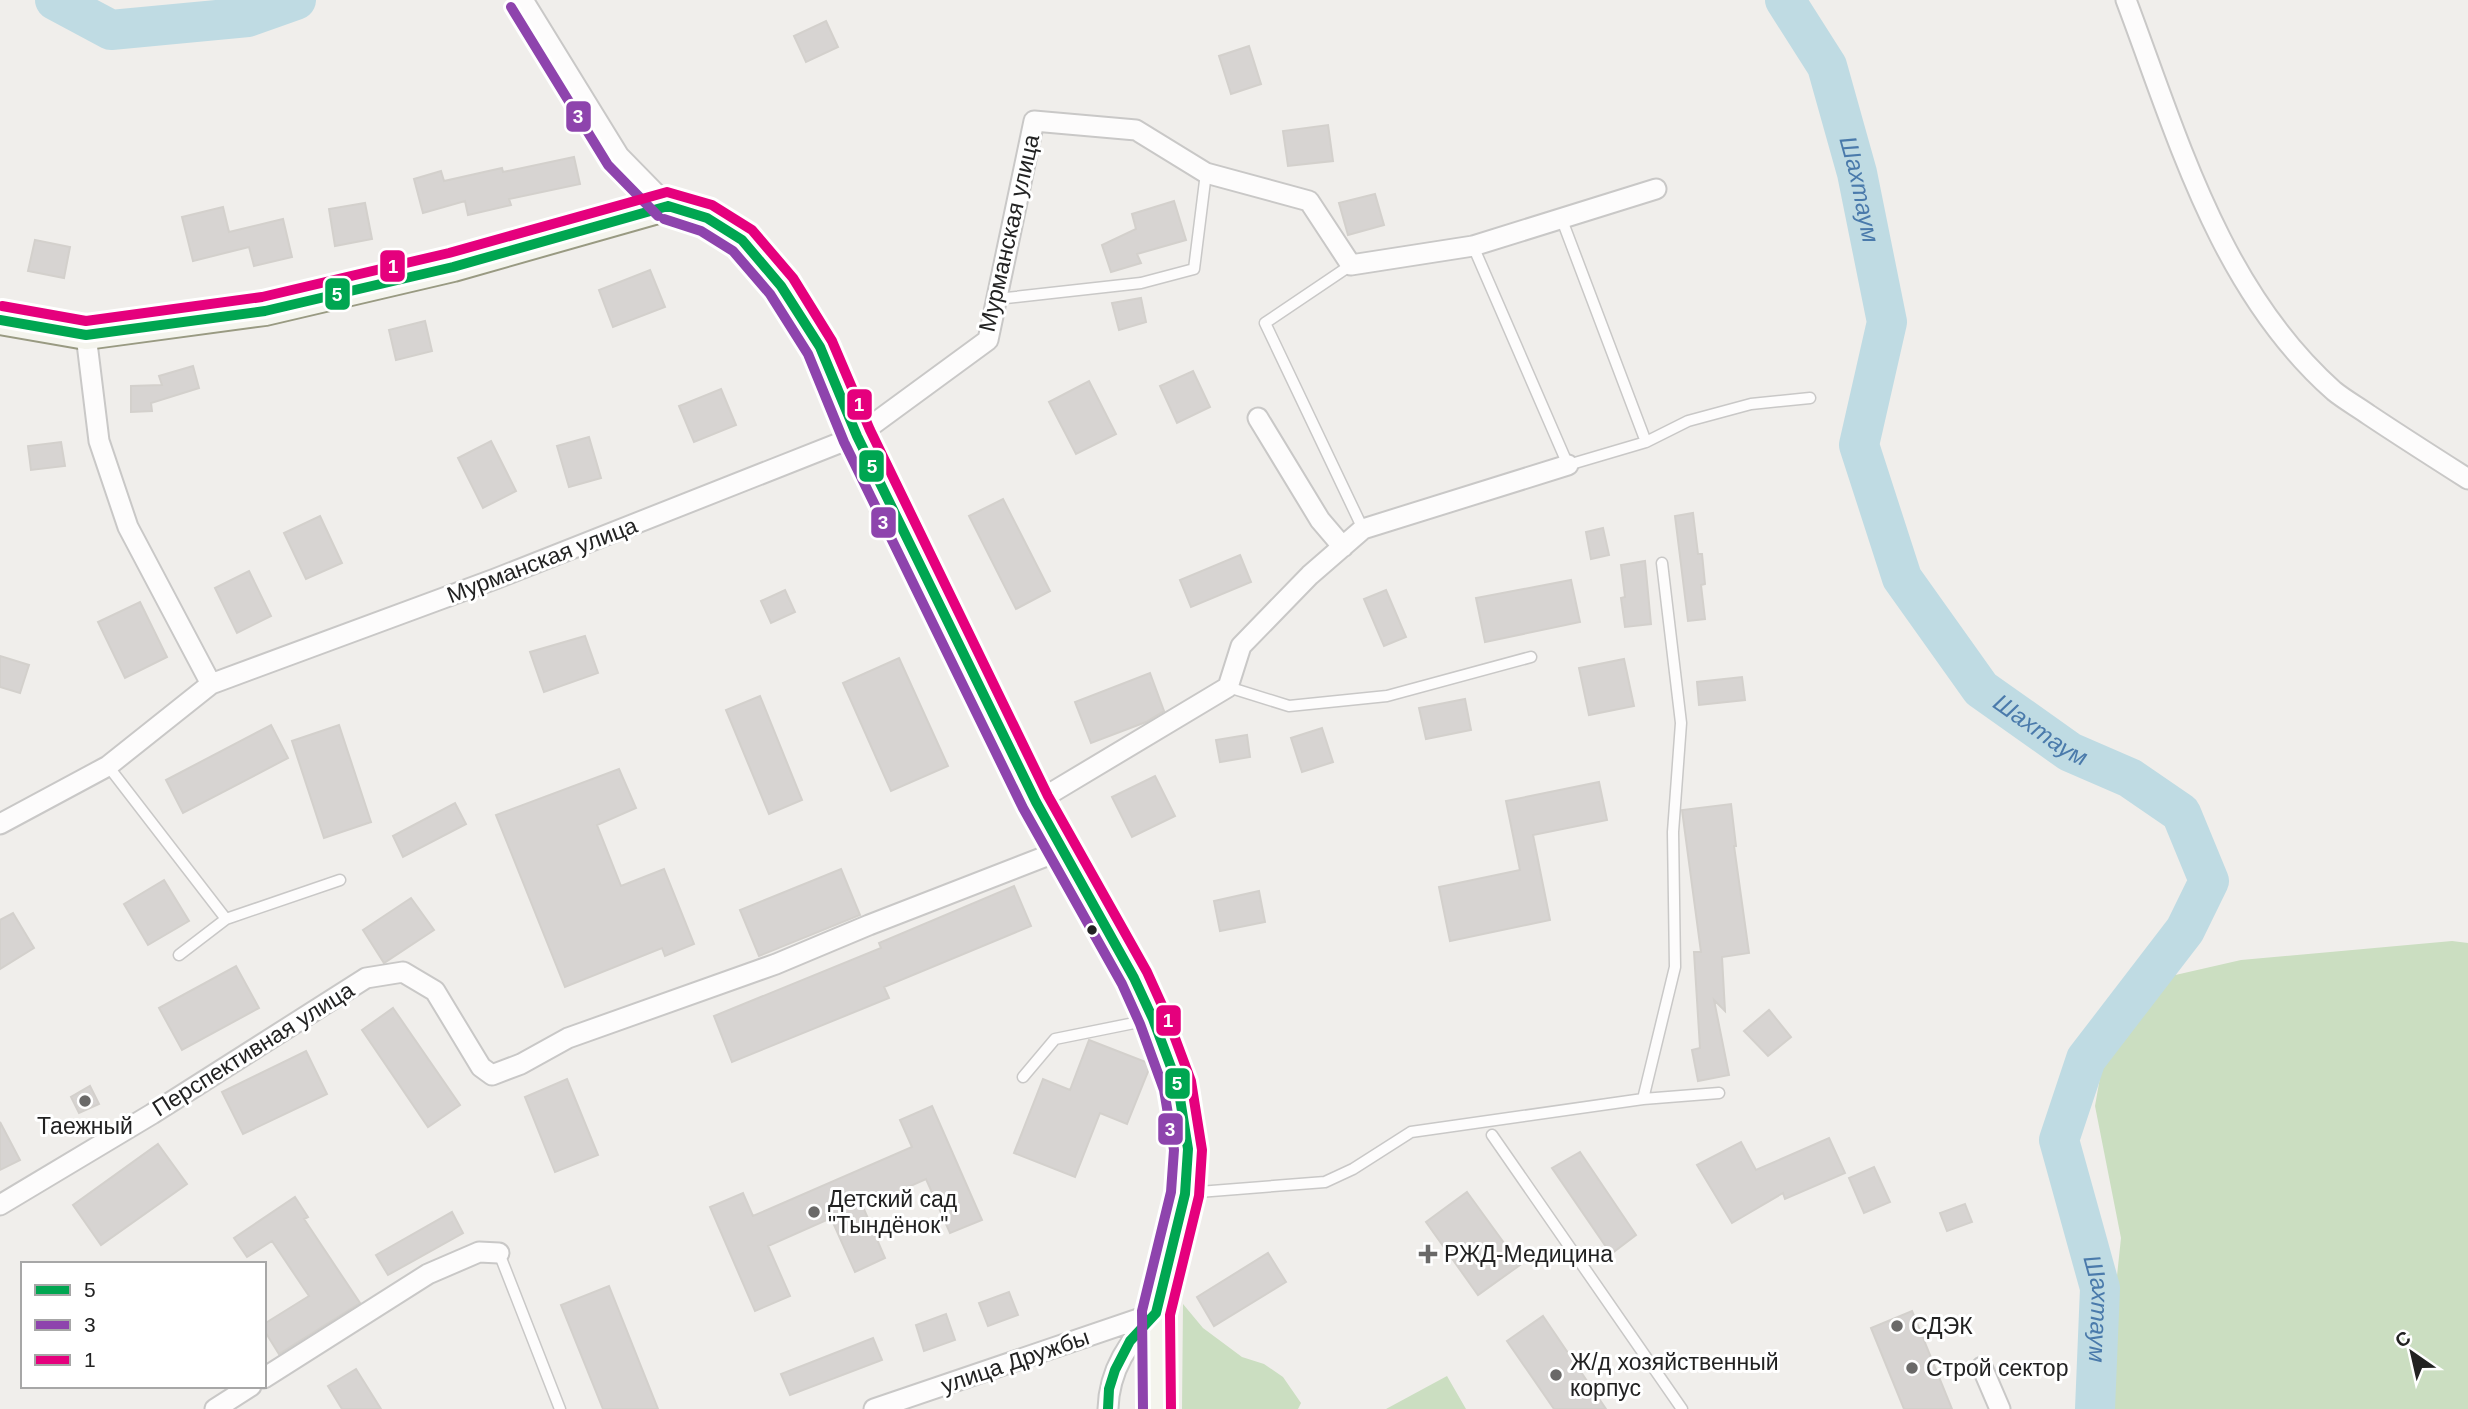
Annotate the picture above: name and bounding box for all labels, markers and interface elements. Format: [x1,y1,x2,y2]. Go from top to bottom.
line badge: 3 [565,100,592,133]
text: 3 [573,106,583,127]
street label: Мурманская улица [974,132,1044,334]
water label: Шахтаум [1834,133,1885,245]
line badge: 1 [379,249,406,283]
text: 1 [388,256,399,277]
line badge: 5 [324,277,351,311]
text: 5 [332,284,343,305]
line badge: 1 [846,388,873,421]
text: 1 [854,394,865,415]
line badge: 5 [858,449,885,483]
text: 5 [867,456,878,477]
line badge: 3 [870,506,897,539]
street label: Мурманская улица [443,512,641,608]
text: 3 [878,512,888,533]
water label: Шахтаум [1988,688,2092,771]
unlabelled marker [1085,923,1099,937]
street label: Перспективная улица [148,976,359,1122]
line badge: 1 [1155,1004,1182,1037]
text: 1 [1163,1010,1174,1031]
line badge: 5 [1164,1067,1191,1100]
text: 5 [1172,1073,1183,1094]
marker: Таежный [77,1093,93,1109]
line badge: 3 [1157,1112,1184,1146]
place label: Таежный [37,1113,133,1139]
text: 3 [1165,1119,1175,1140]
place label: Детский сад "Тындёнок" [828,1186,958,1238]
marker: Детский сад "Тындёнок" [806,1204,822,1220]
place label: РЖД-Медицина [1444,1241,1613,1267]
marker: РЖД-Медицина [1418,1244,1438,1264]
water label: Шахтаум [2079,1252,2114,1363]
legend [21,1262,266,1388]
text: 5 [84,1278,96,1301]
text: 3 [84,1313,96,1336]
place label: СДЭК [1911,1313,1973,1339]
marker: СДЭК [1889,1318,1905,1334]
north arrow [2377,1318,2447,1388]
street label: улица Дружбы [938,1324,1092,1398]
text: С [2391,1327,2415,1352]
text: 1 [84,1348,96,1371]
place label: Ж/д хозяйственный корпус [1570,1349,1779,1401]
place label: Строй сектор [1926,1355,2068,1381]
marker: Строй сектор [1904,1360,1920,1376]
marker: Ж/д хозяйственный корпус [1548,1367,1564,1383]

